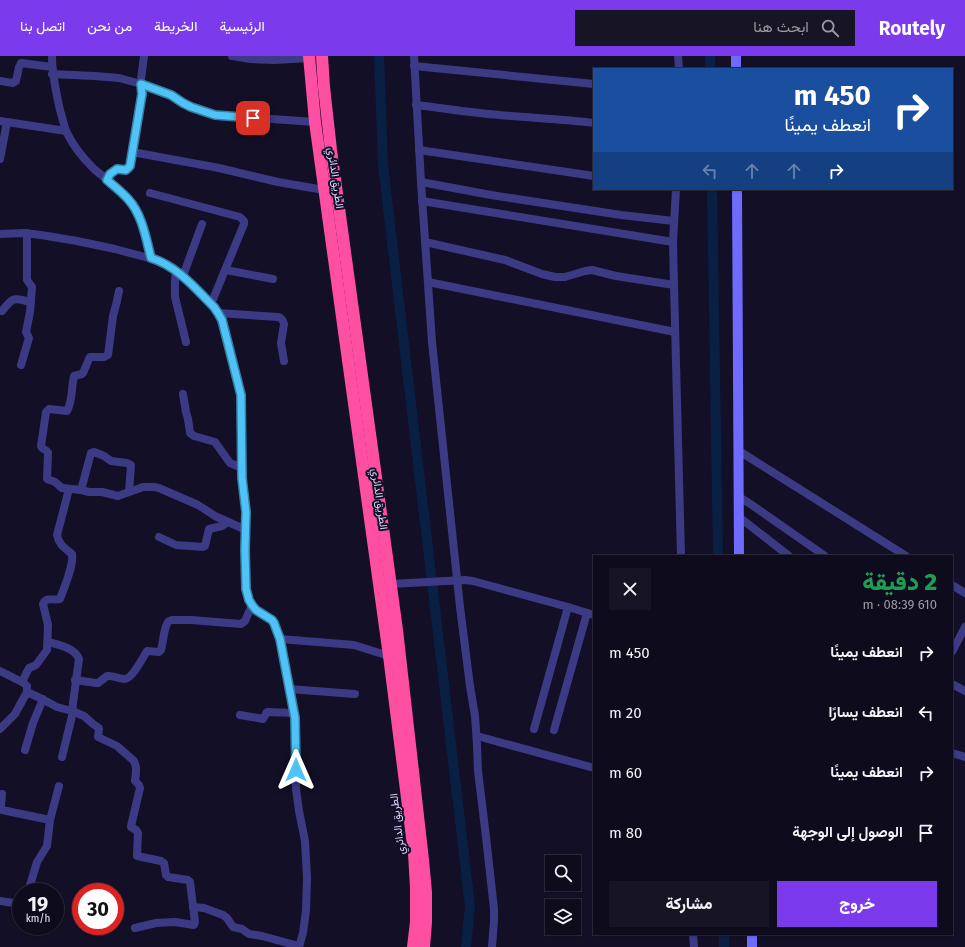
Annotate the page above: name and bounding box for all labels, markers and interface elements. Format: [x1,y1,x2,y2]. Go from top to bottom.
search box [575,10,855,46]
icon: search [819,17,841,39]
text: Routely [879,17,945,40]
text: اتصل بنا [20,18,65,35]
text: من نحن [87,18,132,35]
text: الخريطة [154,18,197,35]
text: الرئيسية [219,18,265,35]
text: ابحث هنا [753,18,809,36]
text: 450 m [794,79,871,112]
icon: right [885,84,937,136]
pin [236,101,270,135]
icon: arrive [242,107,264,129]
text: انعطف يمينًا [785,114,871,136]
street label: الطريق الدائري [322,147,346,210]
icon: left [699,160,721,182]
icon: ahead [741,160,763,182]
icon: ahead [783,160,805,182]
icon: right [825,160,847,182]
street label: الطريق الدائري [366,468,390,531]
button: close [609,568,651,610]
text: 2 دقيقة [862,568,937,596]
text: 610 m · 08:39 [862,597,937,612]
icon: right [915,642,937,664]
text: انعطف يمينًا [830,643,903,661]
text: 450 m [609,644,650,662]
icon: left [915,702,937,724]
text: انعطف يسارًا [828,703,903,721]
text: 20 m [609,704,642,722]
position arrow [275,749,317,791]
icon: right [915,762,937,784]
text: انعطف يمينًا [830,763,903,781]
text: 60 m [609,764,642,782]
street label: الطريق الدائري [387,792,411,855]
icon: arrive [915,822,937,844]
text: الوصول إلى الوجهة [792,823,903,841]
text: 80 m [609,824,642,842]
map controls [545,855,581,935]
button: search [545,855,581,891]
button: مشاركة [609,881,769,927]
button: خروج [777,881,937,927]
speed limit sign: 30 [72,883,124,935]
text: 19 [28,892,48,916]
button: layers [545,899,581,935]
text: km/h [26,913,50,925]

